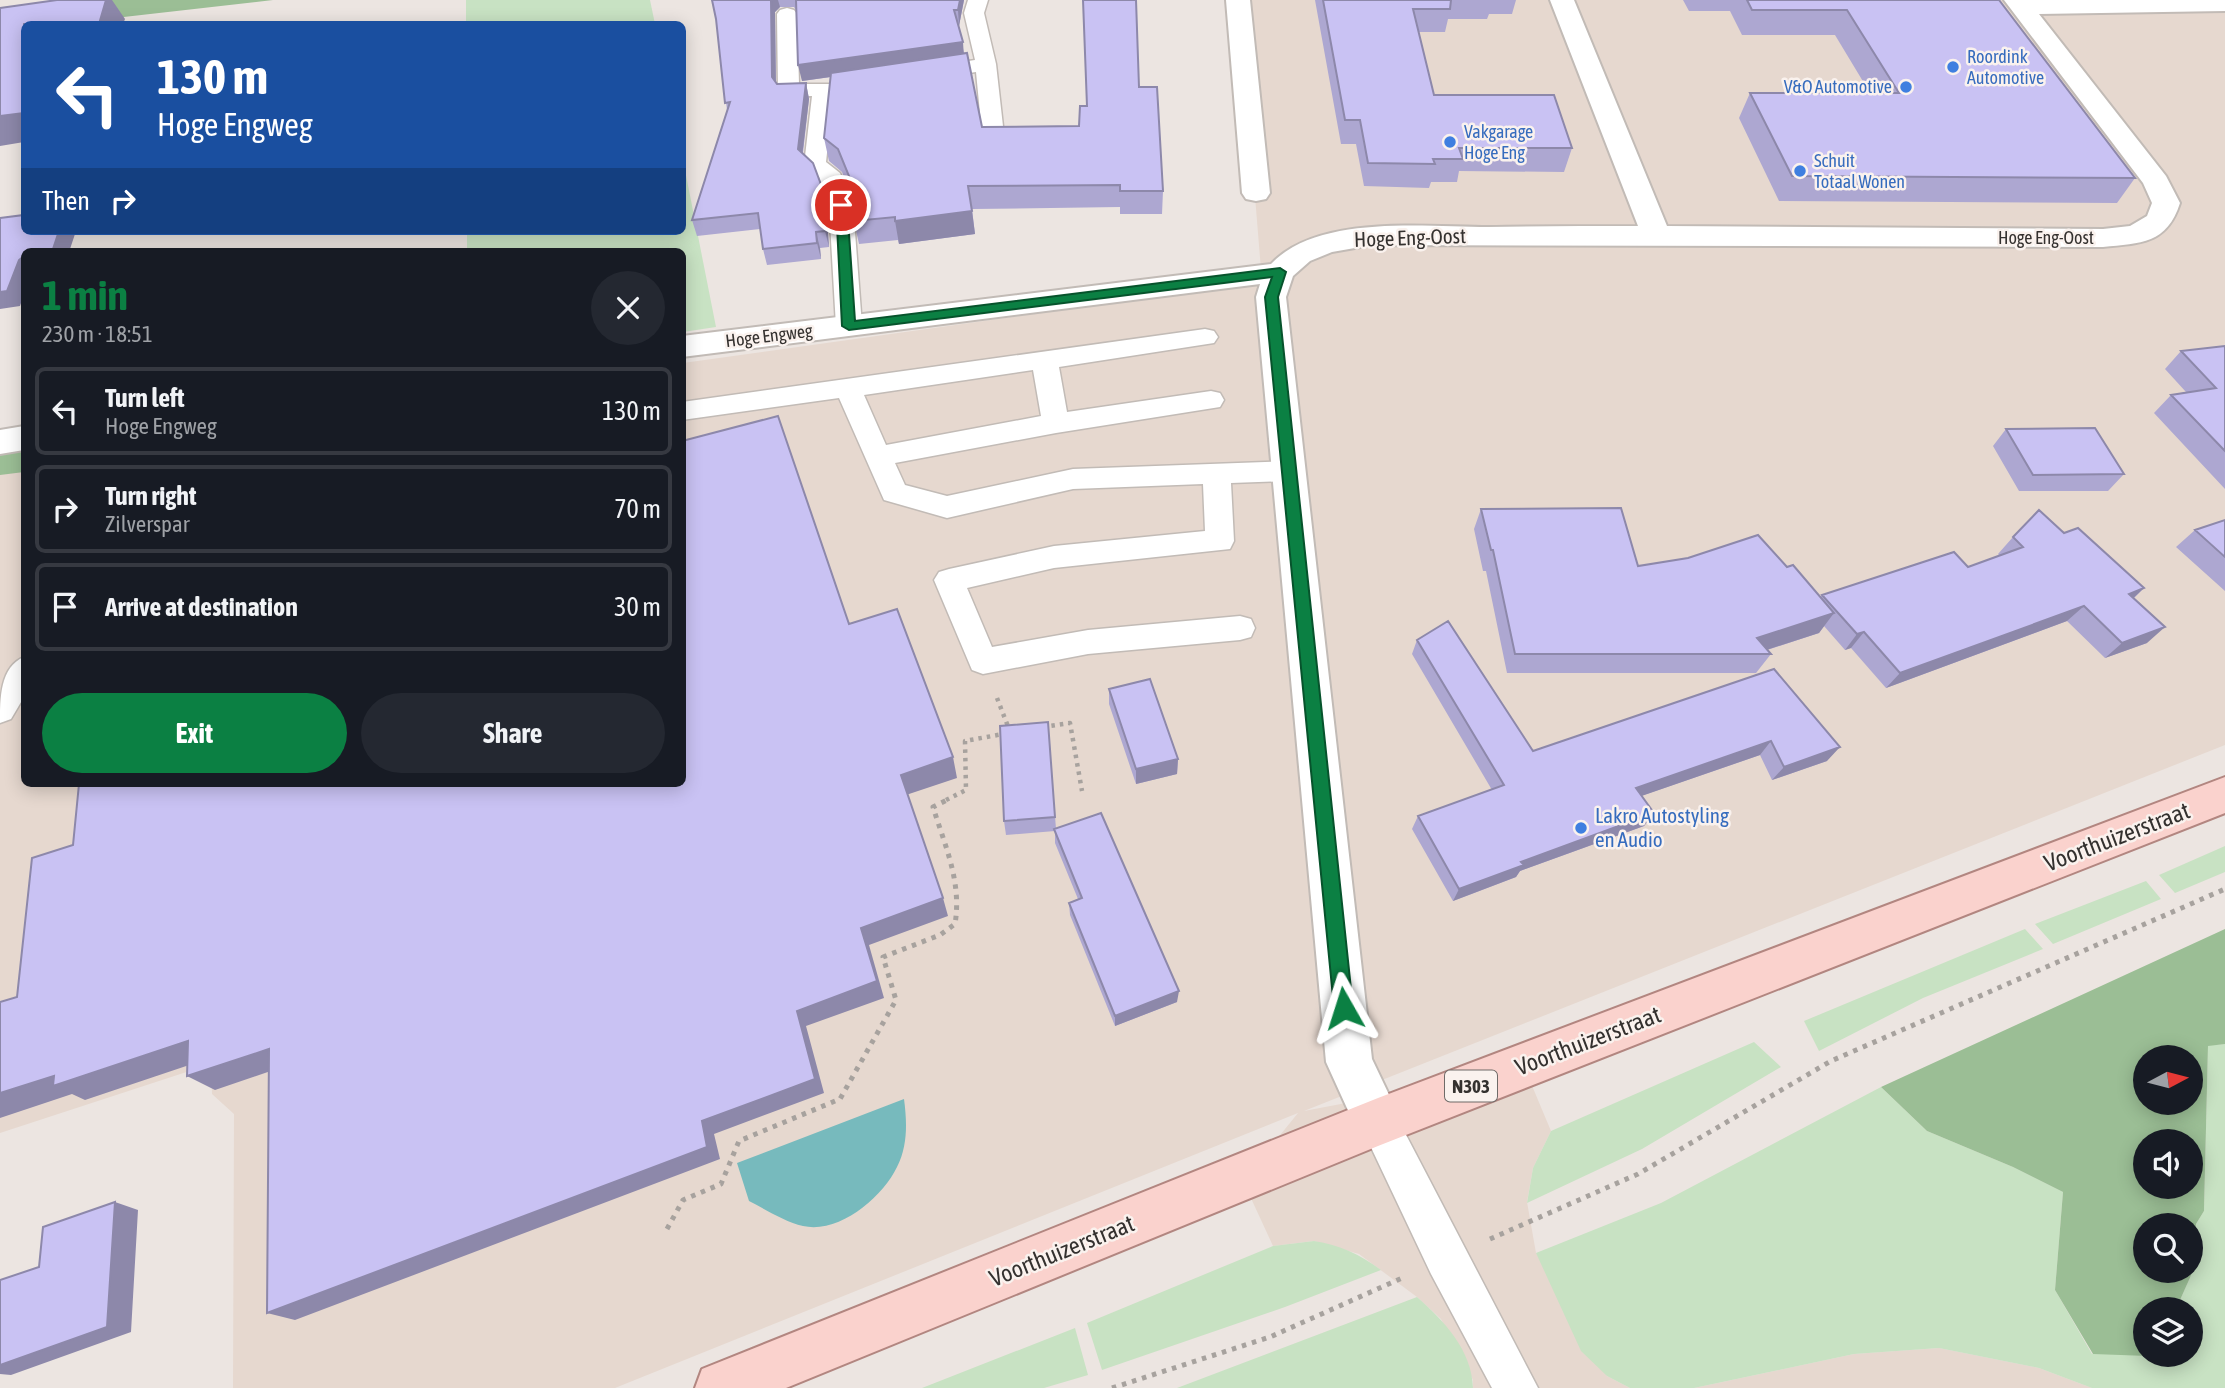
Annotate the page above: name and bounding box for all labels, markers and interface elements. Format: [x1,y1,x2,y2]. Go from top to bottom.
place label: Roordink Automotive [1967,46,2044,88]
text: 130 m [157,48,268,104]
icon: left [42,49,133,140]
marker: Roordink Automotive [1945,59,1961,75]
place label: V&O Automotive [1784,76,1892,97]
marker: V&O Automotive [1898,79,1914,95]
text: Hoge Engweg [157,106,313,143]
place label: Vakgarage Hoge Eng [1464,121,1533,163]
marker: Vakgarage Hoge Eng [1442,134,1458,150]
place label: Schuit Totaal Wonen [1814,150,1905,192]
marker: Schuit Totaal Wonen [1792,163,1808,179]
pin [811,175,871,235]
icon: right [104,182,142,220]
text: Then [42,186,90,216]
icon: arrive [822,186,860,224]
street label: Hoge Eng-Oost [1354,223,1466,251]
street label: Hoge Eng-Oost [1998,227,2094,248]
text: 1 min [42,271,128,319]
button: close [591,271,665,345]
street label: Hoge Engweg [724,320,814,351]
text: 230 m · 18:51 [42,321,153,347]
text: Turn left [105,383,185,413]
icon: left [46,392,84,430]
text: 130 m [602,396,661,426]
text: Hoge Engweg [105,413,217,439]
text: Turn right [105,481,196,511]
icon: right [46,490,84,528]
text: 70 m [614,494,661,524]
text: Zilverspar [105,511,189,537]
icon: arrive [46,588,84,626]
text: Arrive at destination [105,592,298,622]
text: 30 m [614,592,661,622]
button: Exit [42,693,347,773]
button: Share [361,693,665,773]
street label: Voorthuizerstraat [2040,796,2193,877]
place label: Lakro Autostyling en Audio [1595,803,1729,851]
marker: Lakro Autostyling en Audio [1573,820,1589,836]
position arrow [1307,971,1381,1045]
street label: Voorthuizerstraat [1511,1000,1664,1081]
north arrow [2133,1045,2203,1115]
map controls [2133,1045,2203,1367]
road number: N303 [1445,1070,1497,1102]
button: sound [2133,1129,2203,1199]
street label: Voorthuizerstraat [985,1209,1138,1292]
button: search [2133,1213,2203,1283]
button: layers [2133,1297,2203,1367]

